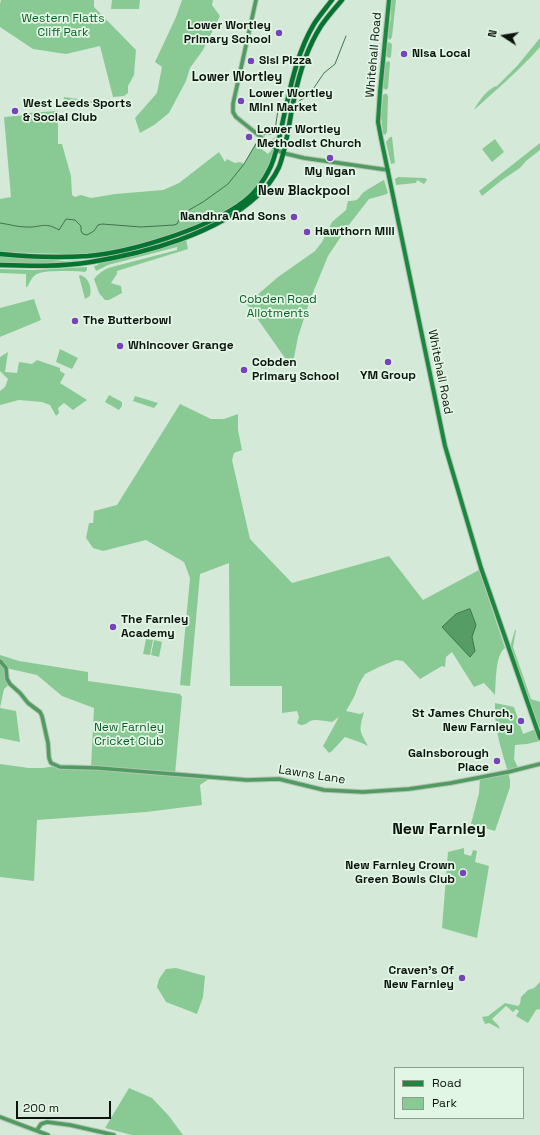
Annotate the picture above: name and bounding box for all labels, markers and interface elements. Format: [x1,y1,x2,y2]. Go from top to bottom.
park label: Western Flatts Cliff Park [21,12,105,40]
street label: Whitehall Road [363,12,385,98]
north arrow [484,16,524,56]
place label: Lower Wortley Primary School [184,19,271,47]
marker: Lower Wortley Primary School [274,28,284,38]
text: N [485,28,500,39]
place label: Nisa Local [412,47,470,61]
marker: Nisa Local [399,49,409,59]
place label: Sisi Pizza [259,54,312,68]
marker: Sisi Pizza [246,56,256,66]
district label: Lower Wortley [192,69,282,85]
place label: Lower Wortley Mini Market [249,87,333,115]
marker: Lower Wortley Mini Market [236,96,246,106]
place label: West Leeds Sports & Social Club [23,97,131,125]
marker: West Leeds Sports & Social Club [10,106,20,116]
place label: Lower Wortley Methodist Church [257,123,361,151]
marker: Lower Wortley Methodist Church [244,132,254,142]
marker: My Ngan [325,153,335,163]
place label: My Ngan [304,165,356,179]
district label: New Blackpool [258,183,350,199]
place label: Nandhra And Sons [180,210,286,224]
marker: Nandhra And Sons [289,212,299,222]
place label: Hawthorn Mill [315,225,395,239]
marker: Hawthorn Mill [302,227,312,237]
park label: Cobden Road Allotments [239,293,317,321]
place label: The Butterbowl [83,314,171,328]
marker: The Butterbowl [70,316,80,326]
street label: Whitehall Road [425,328,455,416]
place label: Whincover Grange [128,339,234,353]
marker: Whincover Grange [115,341,125,351]
place label: Cobden Primary School [252,356,339,384]
marker: YM Group [383,357,393,367]
marker: Cobden Primary School [239,365,249,375]
place label: YM Group [360,369,416,383]
place label: The Farnley Academy [121,613,188,641]
marker: The Farnley Academy [108,622,118,632]
place label: St James Church, New Farnley [412,707,513,735]
marker: St James Church, New Farnley [516,716,526,726]
park label: New Farnley Cricket Club [94,721,164,749]
place label: Gainsborough Place [408,747,489,775]
marker: Gainsborough Place [492,756,502,766]
street label: Lawns Lane [277,763,347,787]
district label: New Farnley [392,820,486,840]
place label: New Farnley Crown Green Bowls Club [345,859,455,887]
marker: New Farnley Crown Green Bowls Club [458,868,468,878]
place label: Craven's Of New Farnley [384,964,454,992]
marker: Craven's Of New Farnley [457,973,467,983]
legend [394,1067,524,1119]
text: Road [432,1075,461,1091]
scale bar [18,1093,113,1119]
text: Park [432,1095,457,1111]
text: 200 m [23,1100,59,1116]

